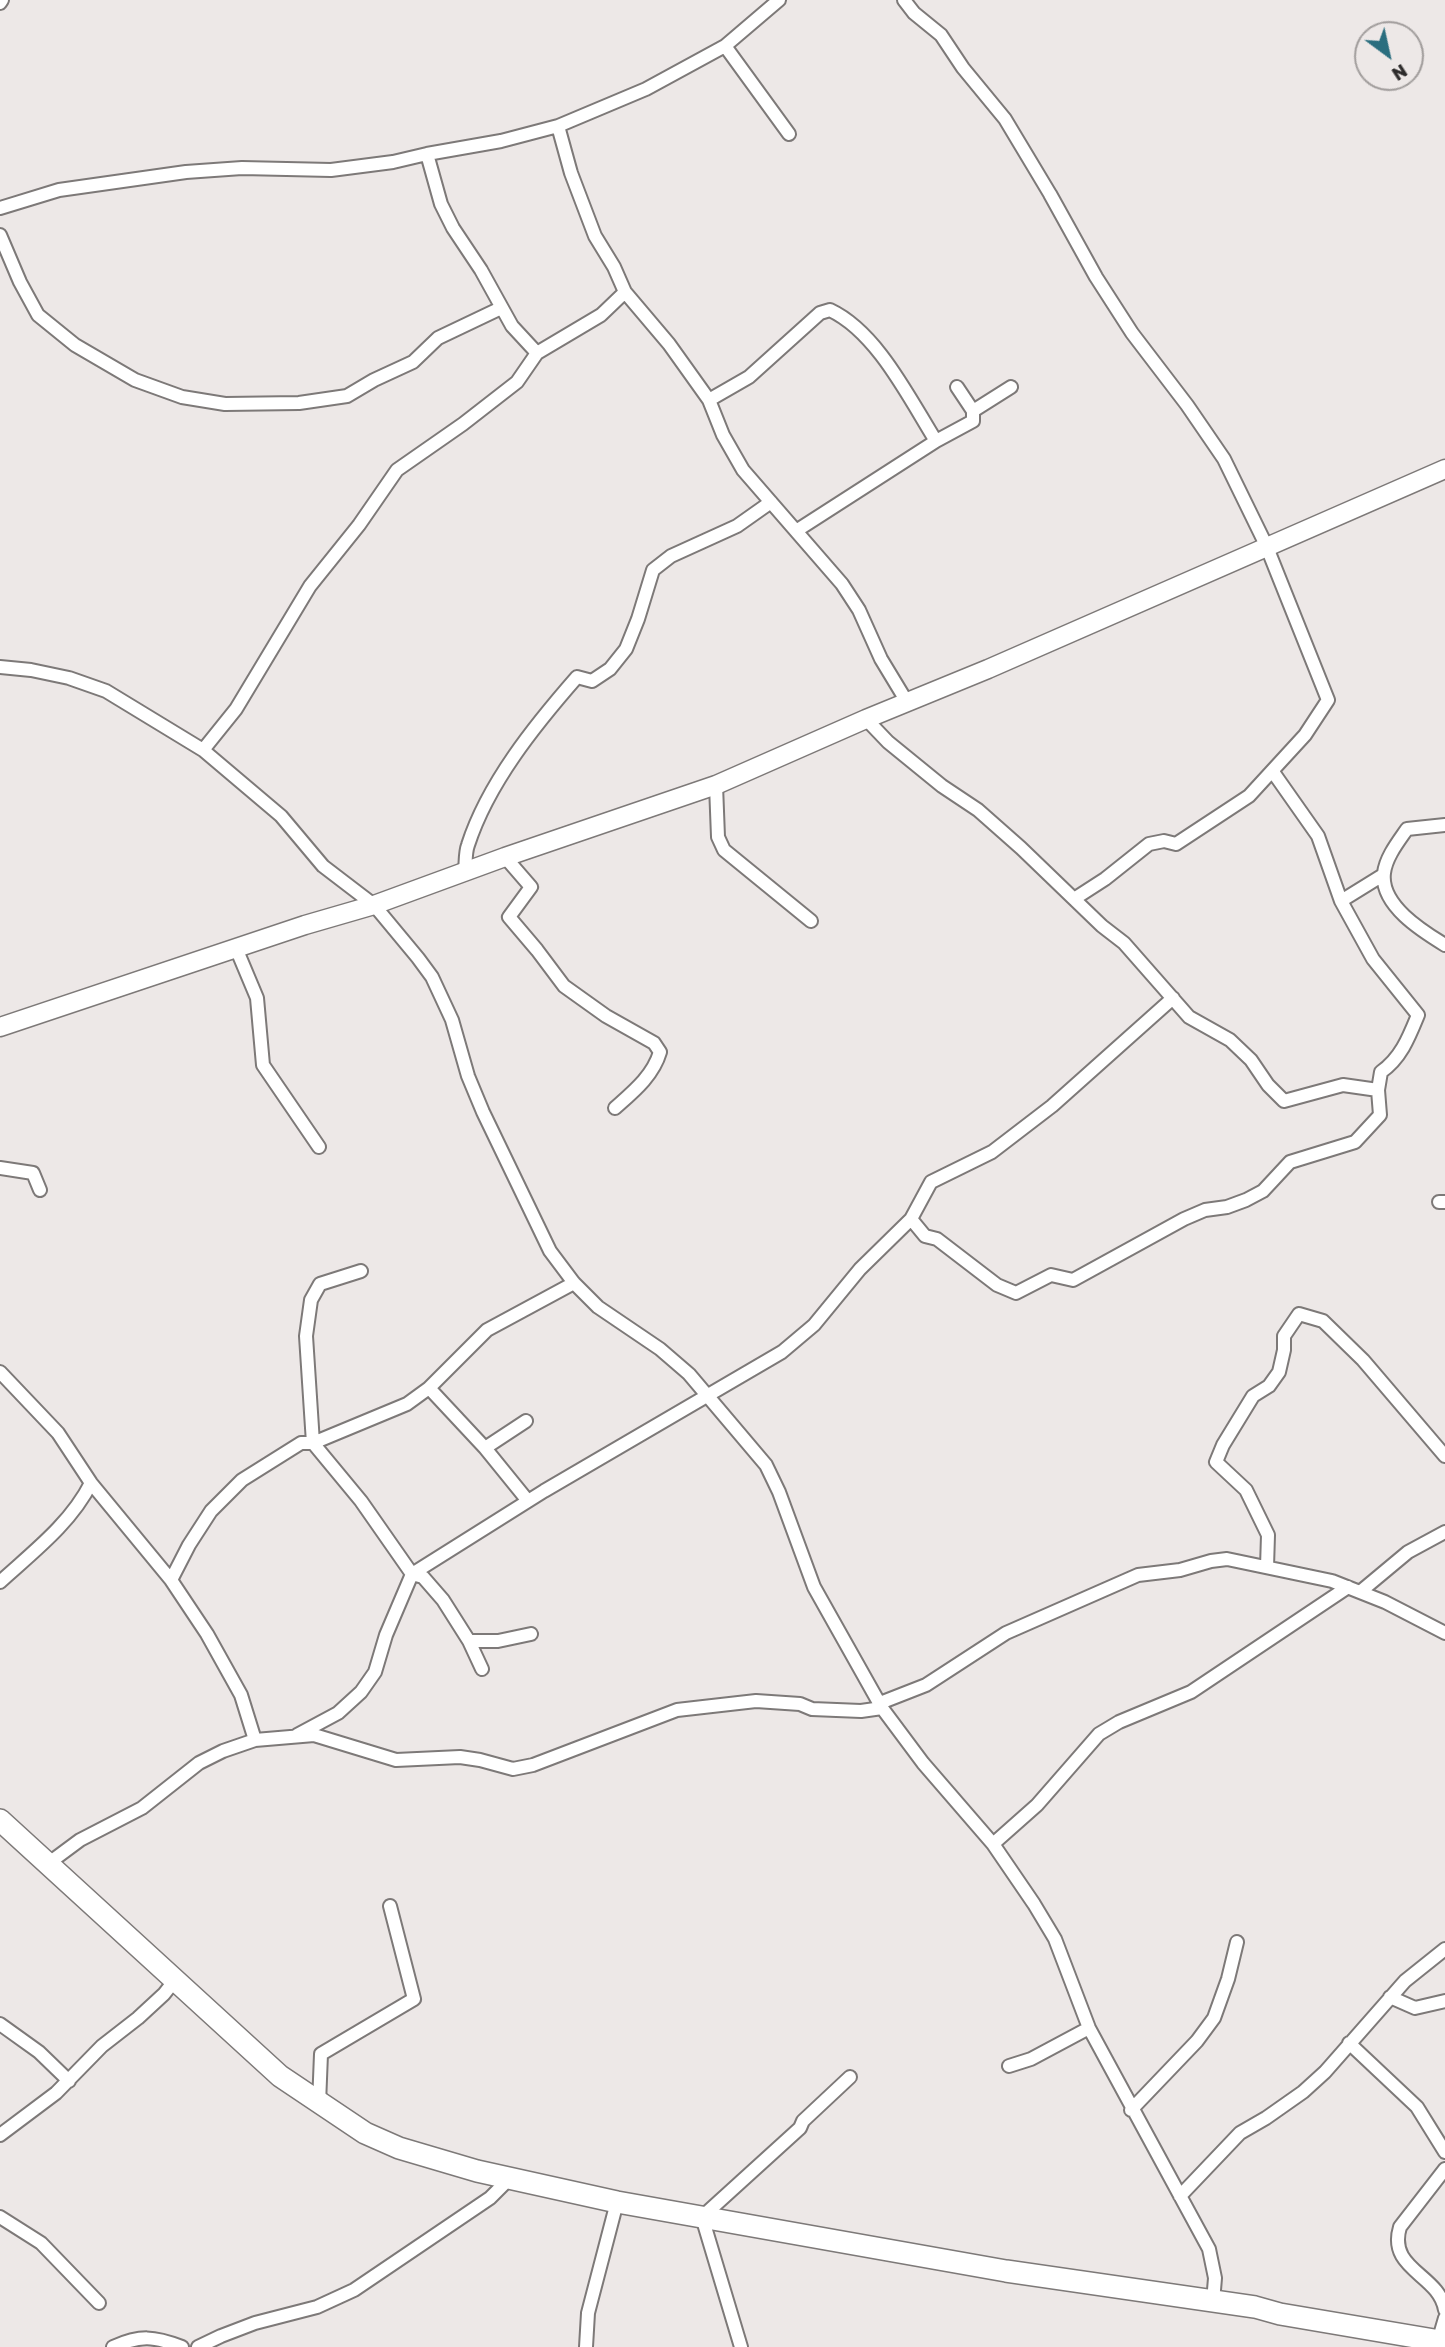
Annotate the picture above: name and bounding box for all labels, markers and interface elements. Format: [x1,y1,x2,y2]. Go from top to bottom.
north arrow [1354,21,1424,91]
text: N [1388,59,1412,86]

